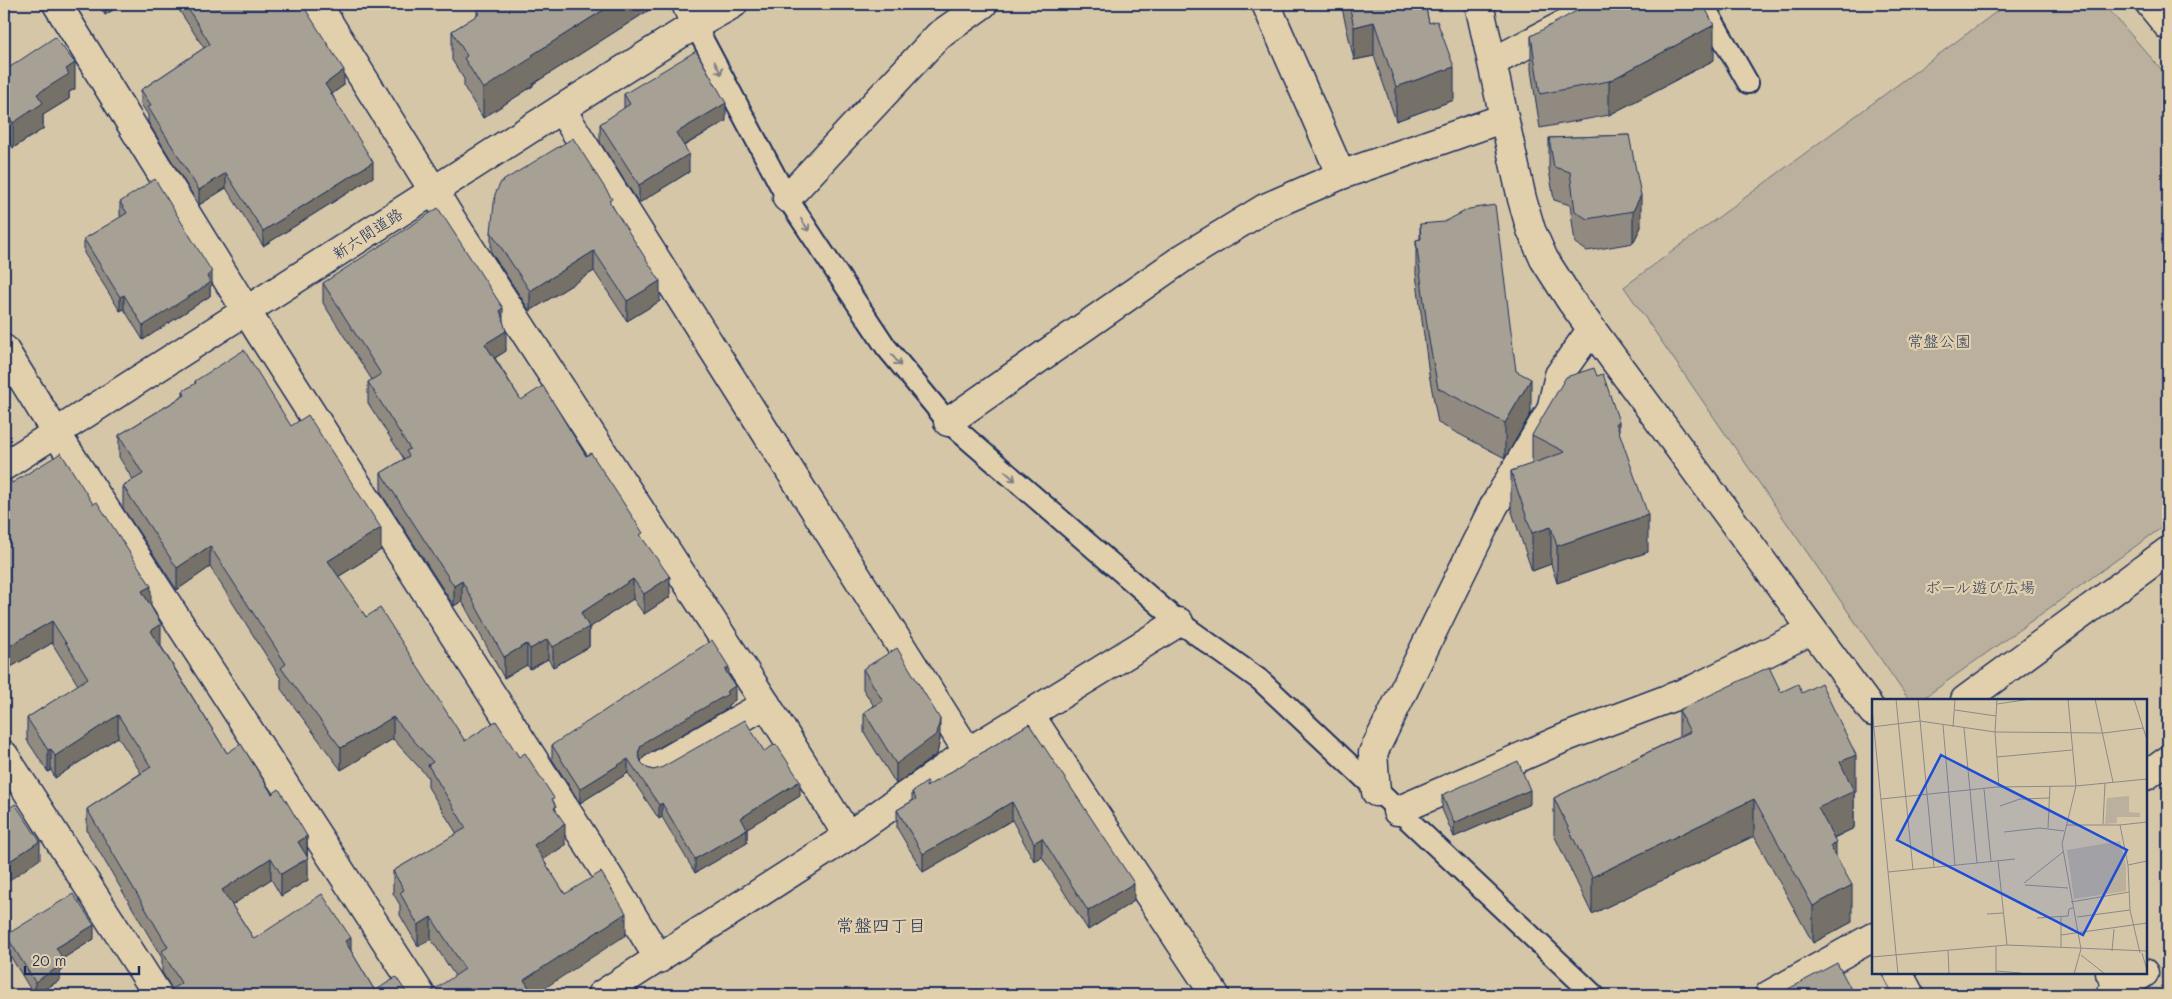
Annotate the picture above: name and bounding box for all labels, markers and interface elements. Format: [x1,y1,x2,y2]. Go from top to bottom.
one-way arrow [713,61,723,76]
street label: 新六間道路 [328,202,406,264]
one-way arrow [800,218,810,232]
park label: 常盤公園 [1907,330,1971,351]
one-way arrow [891,353,902,366]
one-way arrow [1003,470,1016,481]
park label: ボール遊び広場 [1924,576,2036,597]
inset map [1872,699,2147,974]
district label: 常盤四丁目 [836,913,926,937]
scale bar [25,944,139,976]
text: 20 m [32,950,66,970]

